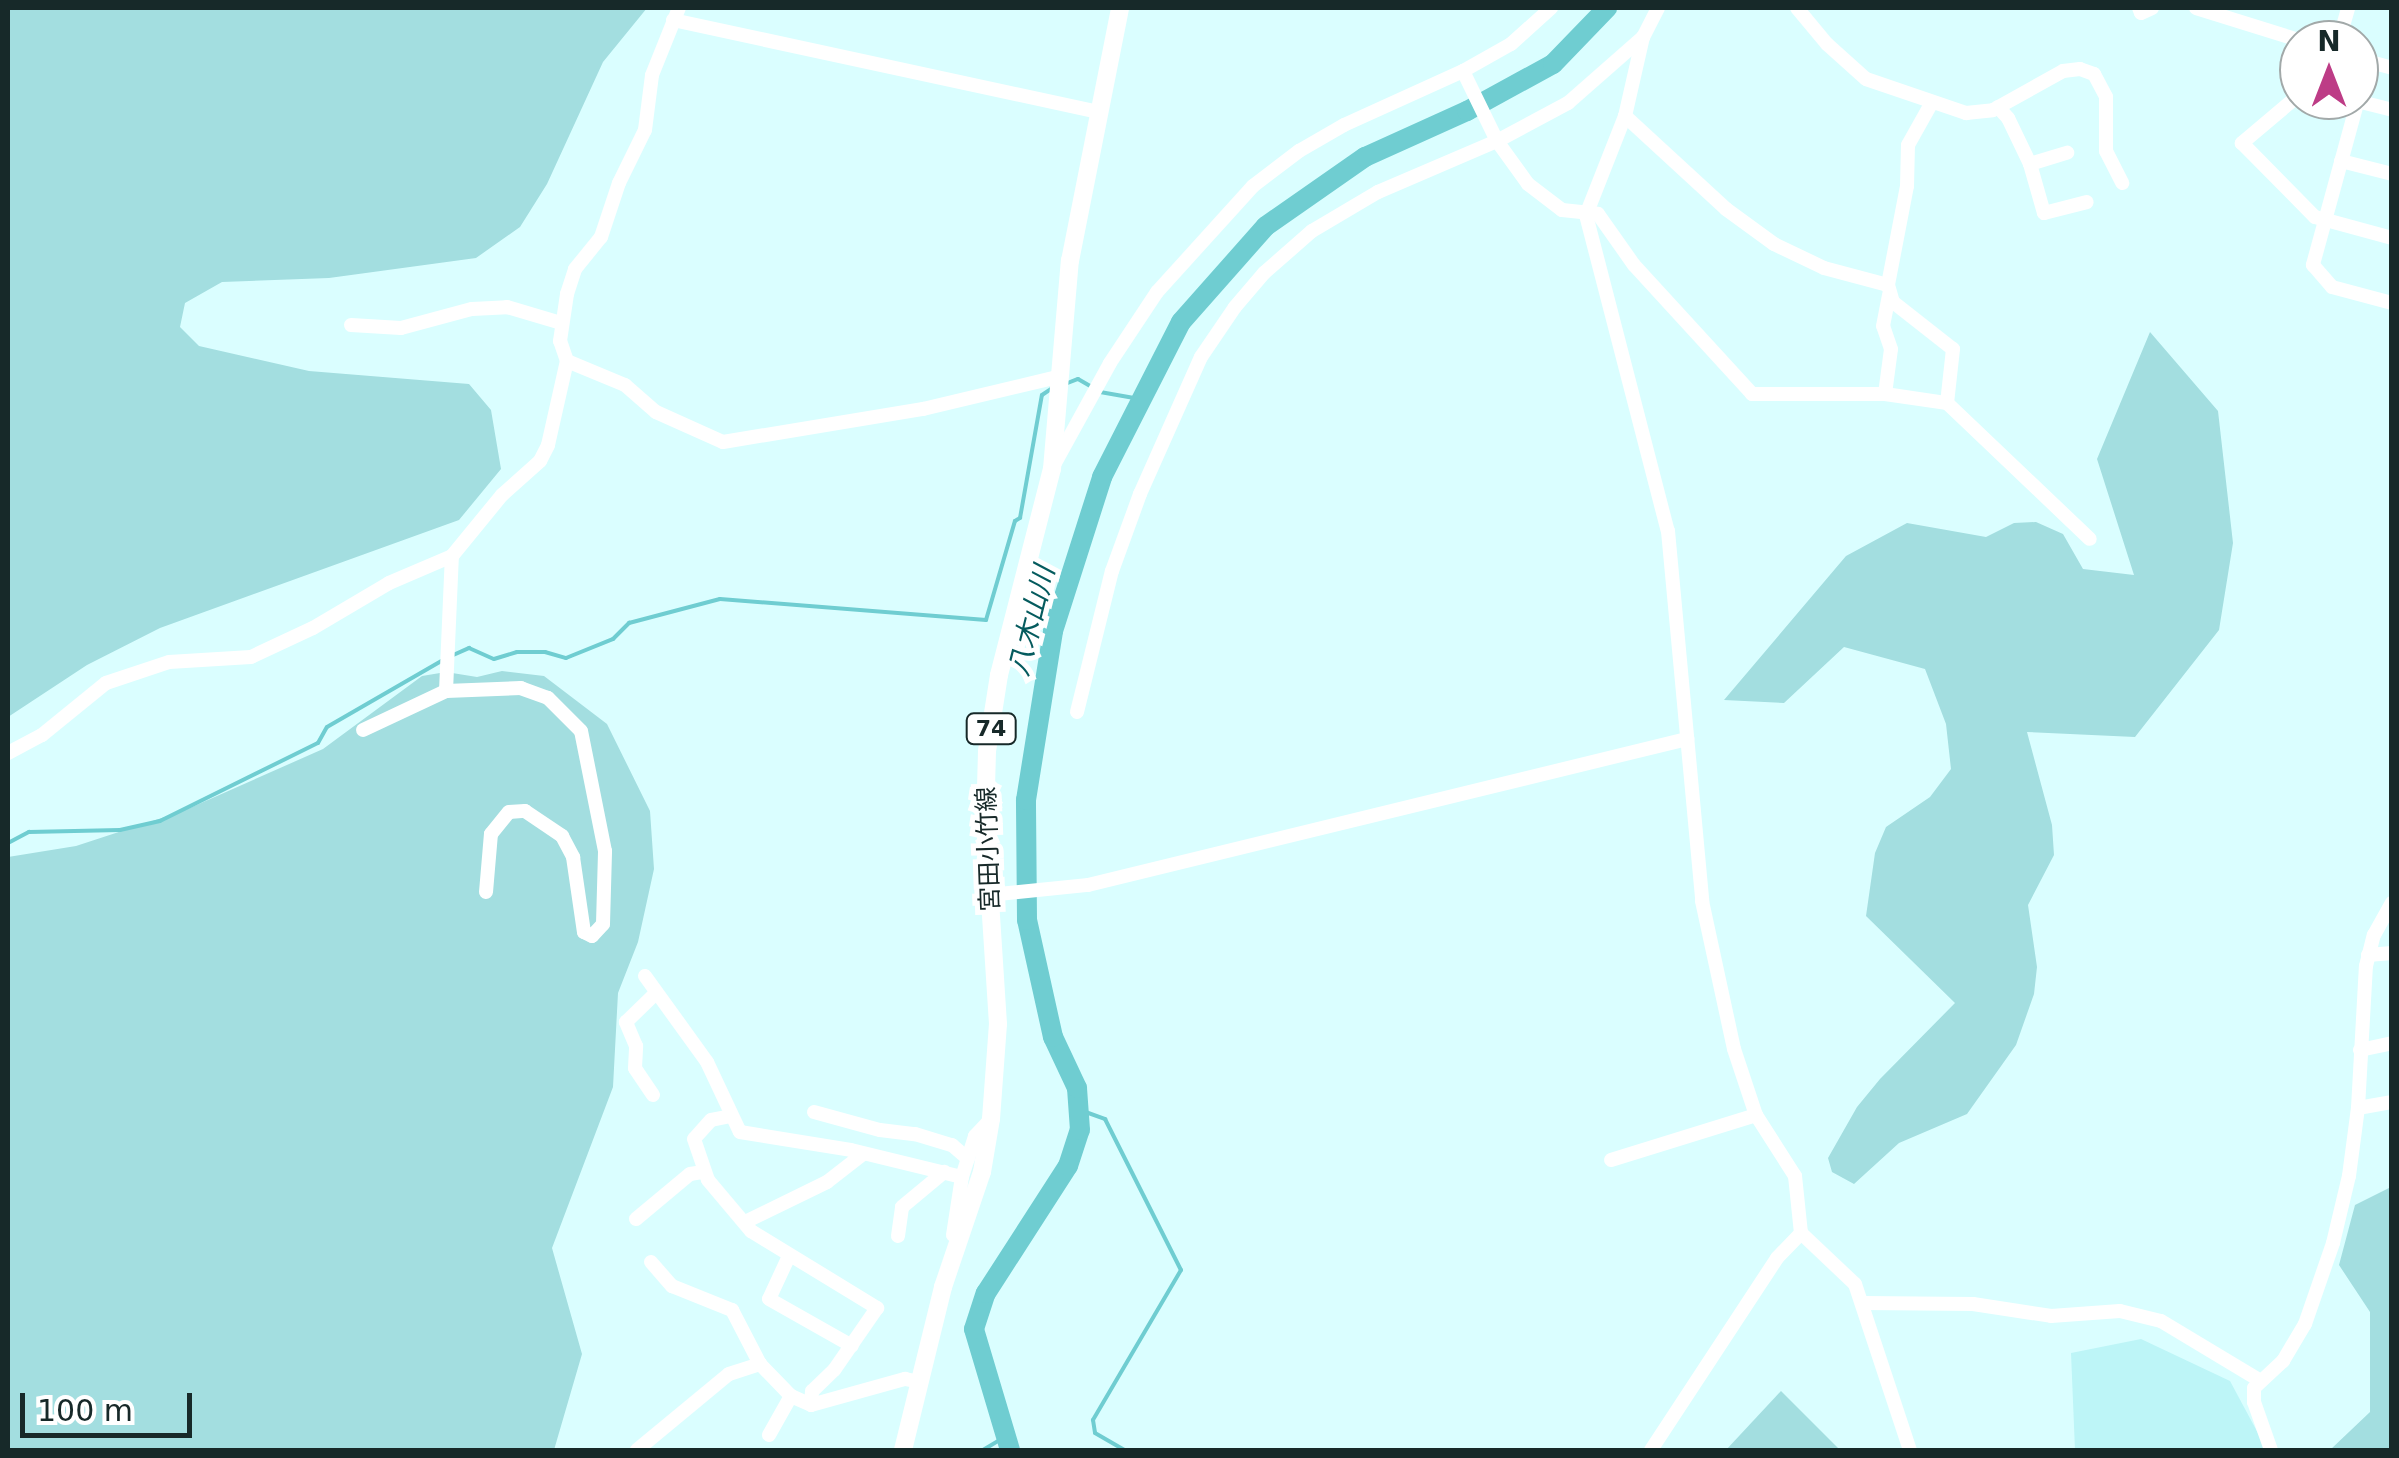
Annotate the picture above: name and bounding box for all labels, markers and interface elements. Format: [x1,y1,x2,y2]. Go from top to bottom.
north arrow [2279,20,2379,120]
text: N [2317,25,2341,58]
water label: 八木山川 [1002,563,1062,679]
road number: 74 [964,712,1018,746]
street label: 宮田小竹線 [972,786,1006,912]
scale bar [25,1373,198,1435]
text: 100 m [37,1393,133,1428]

